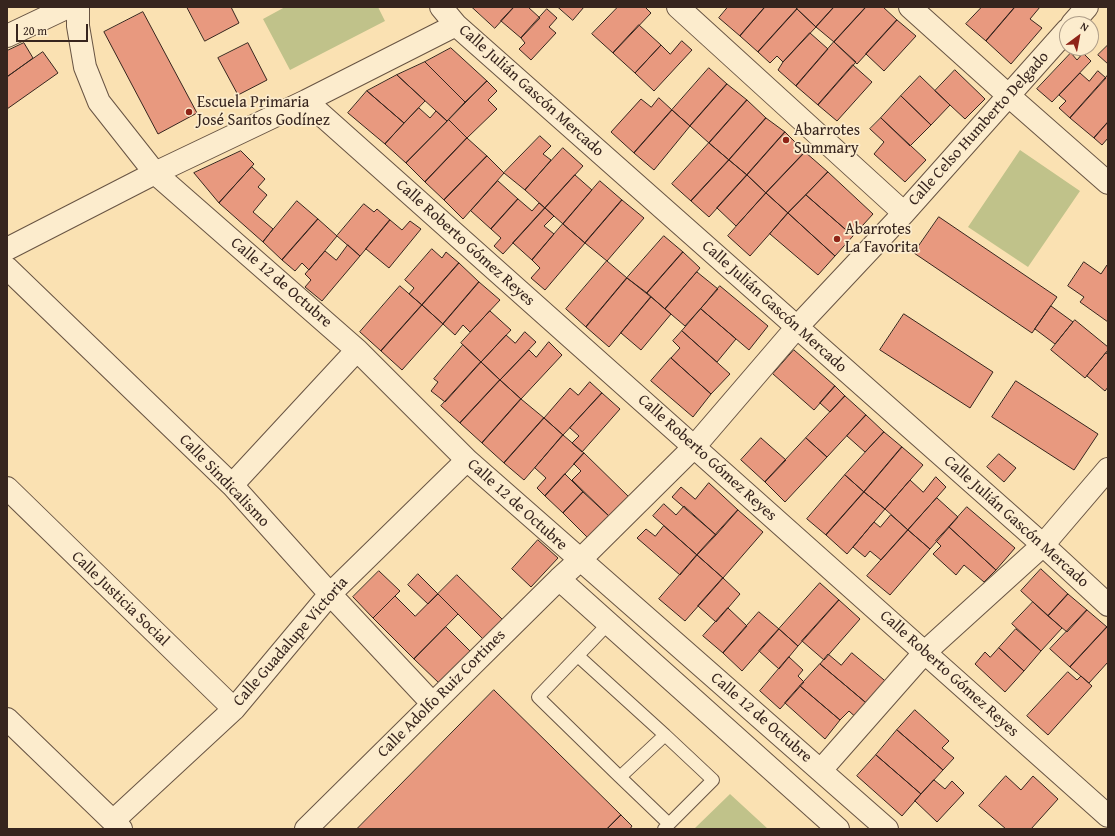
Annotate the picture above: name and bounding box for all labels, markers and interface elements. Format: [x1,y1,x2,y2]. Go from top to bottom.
scale bar [18,16,90,42]
north arrow [1059,16,1099,56]
text: N [1077,18,1092,35]
street label: Calle Julián Gascón Mercado [455,21,607,161]
text: 20 m [23,22,47,39]
street label: Calle Celso Humberto Delgado [905,48,1053,210]
place label: Escuela Primaria José Santos Godínez [197,93,330,131]
marker: Escuela Primaria José Santos Godínez [184,107,194,117]
place label: Abarrotes Summary [794,121,860,159]
marker: Abarrotes Summary [781,135,791,145]
street label: Calle Roberto Gómez Reyes [392,176,538,310]
place label: Abarrotes La Favorita [845,220,918,258]
street label: Calle 12 de Octubre [226,234,336,332]
marker: Abarrotes La Favorita [832,234,842,244]
street label: Calle Julián Gascón Mercado [698,237,850,377]
street label: Calle Roberto Gómez Reyes [634,391,780,525]
street label: Calle Sindicalismo [175,431,273,531]
street label: Calle Julián Gascón Mercado [940,452,1092,592]
street label: Calle 12 de Octubre [463,455,571,555]
street label: Calle Justicia Social [67,547,173,651]
street label: Calle Guadalupe Victoria [230,573,352,711]
street label: Calle Roberto Gómez Reyes [876,607,1022,741]
street label: Calle Adolfo Ruiz Cortines [374,626,510,762]
street label: Calle 12 de Octubre [706,669,816,767]

